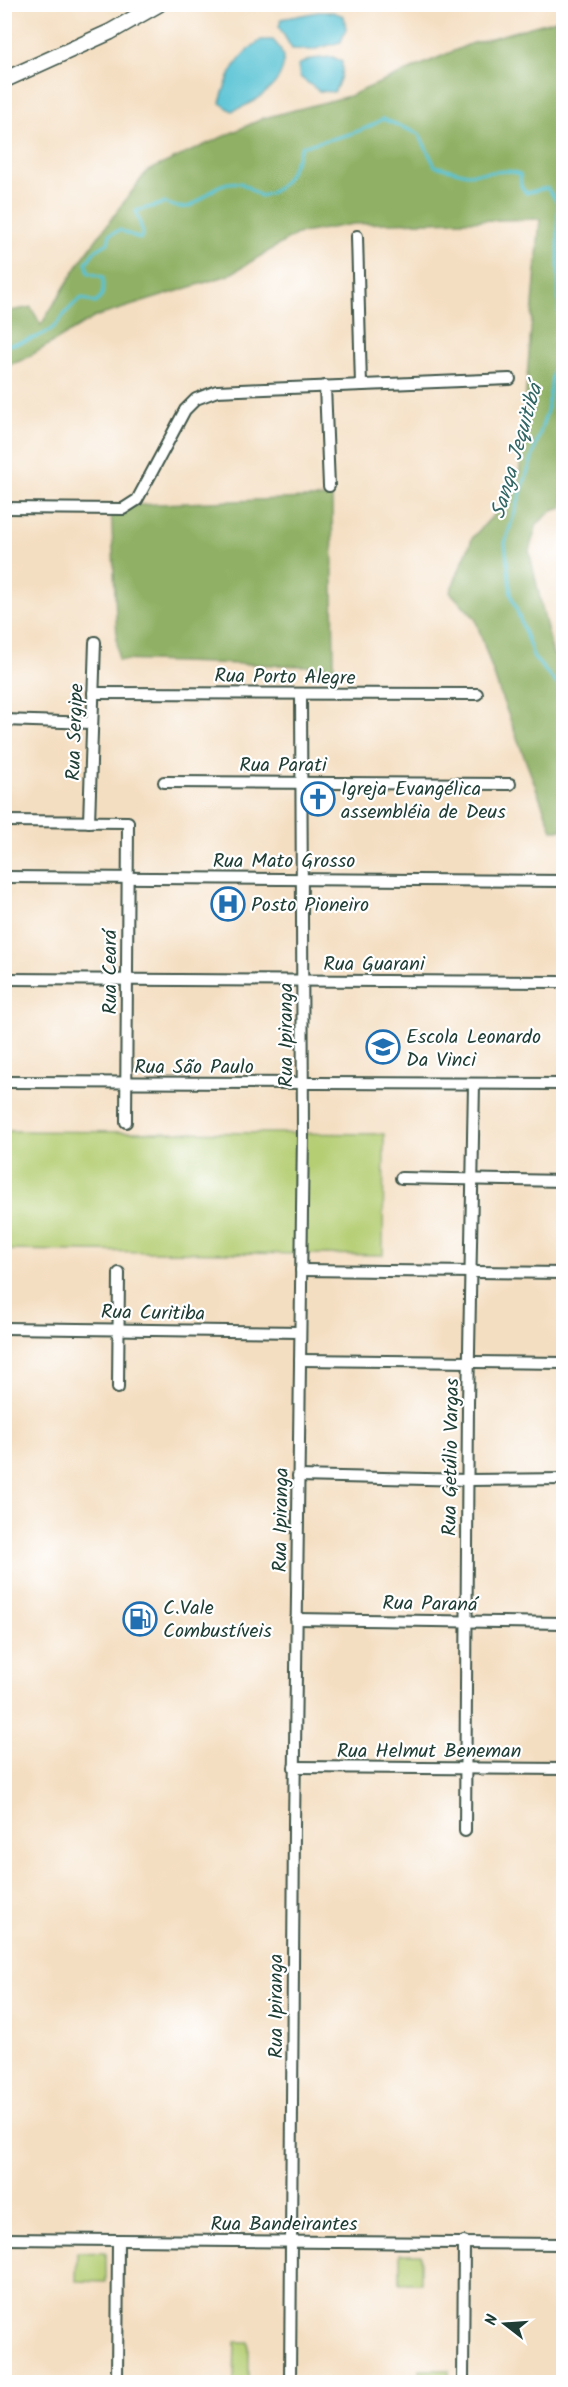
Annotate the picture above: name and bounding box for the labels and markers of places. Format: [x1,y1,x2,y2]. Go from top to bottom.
place label: Igreja Evangélica assembléia de Deus [341,774,506,829]
church icon: Igreja Evangélica assembléia de Deus [300,781,336,817]
hospital icon: Posto Pioneiro [210,886,246,922]
place label: Posto Pioneiro [251,890,369,922]
place label: Escola Leonardo Da Vinci [406,1022,541,1077]
school or university icon: Escola Leonardo Da Vinci [365,1029,401,1065]
place label: C.Vale Combustíveis [163,1593,272,1648]
fuel station icon: C.Vale Combustíveis [122,1601,158,1637]

